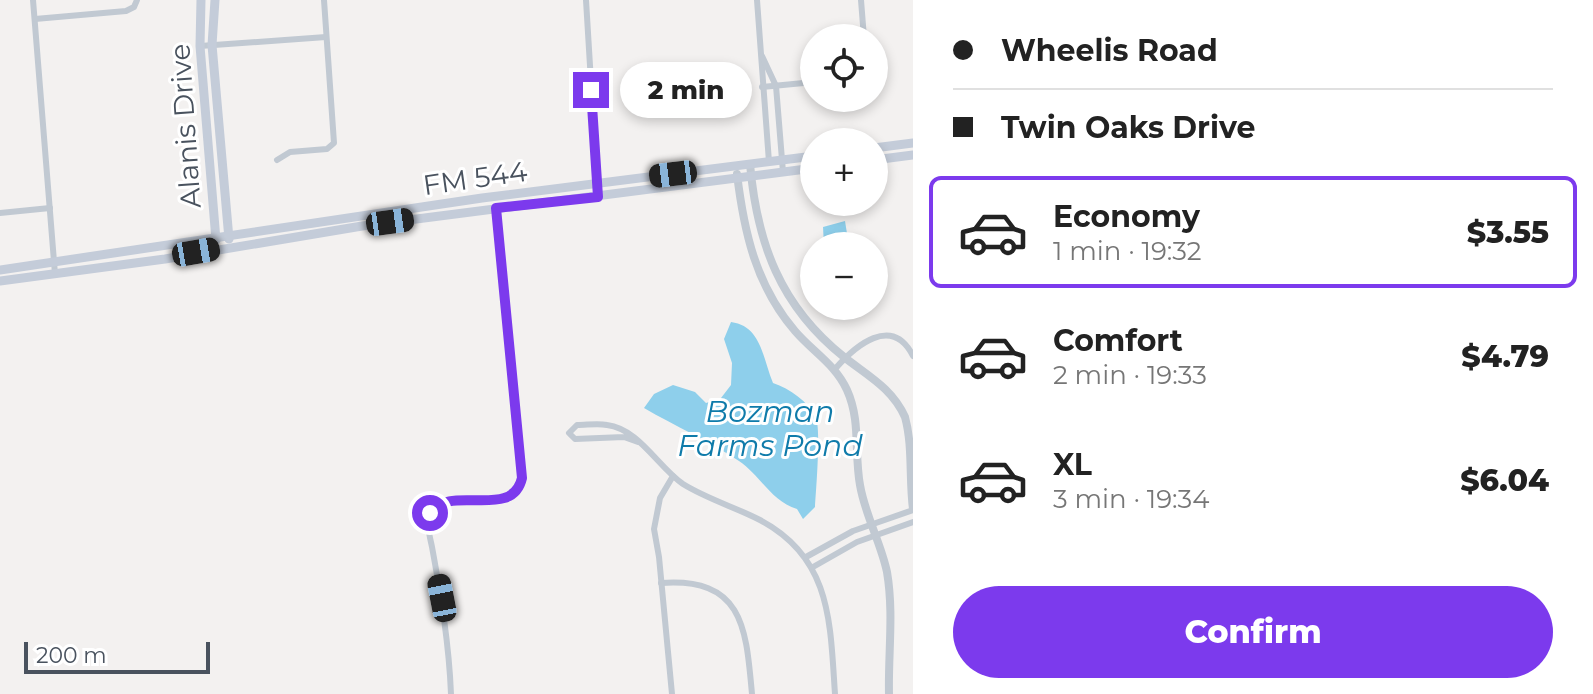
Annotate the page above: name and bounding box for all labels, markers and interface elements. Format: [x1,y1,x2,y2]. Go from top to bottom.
map controls [800,24,888,320]
button: locate [800,24,888,112]
text: Wheelis Road [1001,32,1218,69]
street label: Alanis Drive [162,43,208,209]
callout: 2 min [619,62,751,118]
route end [573,72,609,108]
text: 2 min [648,74,724,106]
text: Twin Oaks Drive [1001,109,1255,146]
button: + [800,128,888,216]
street label: FM 544 [421,154,530,202]
car [648,159,698,189]
icon: car [957,196,1029,268]
text: Economy [1053,198,1200,235]
car [365,207,415,237]
text: $3.55 [1467,214,1549,251]
button: − [800,232,888,320]
text: 1 min · 19:32 [1053,235,1202,267]
car [170,236,222,268]
icon: car [957,320,1029,392]
text: Comfort [1053,322,1183,359]
text: $4.79 [1461,338,1549,375]
text: 2 min · 19:33 [1053,359,1207,391]
water label: Bozman Farms Pond [677,393,863,464]
icon: car [957,444,1029,516]
text: XL [1053,446,1092,483]
text: $6.04 [1460,462,1549,499]
text: 3 min · 19:34 [1053,483,1209,515]
route start [412,495,448,531]
car [426,572,458,624]
button: Confirm [953,586,1553,678]
scale bar [24,638,210,674]
text: 200 m [36,642,107,669]

